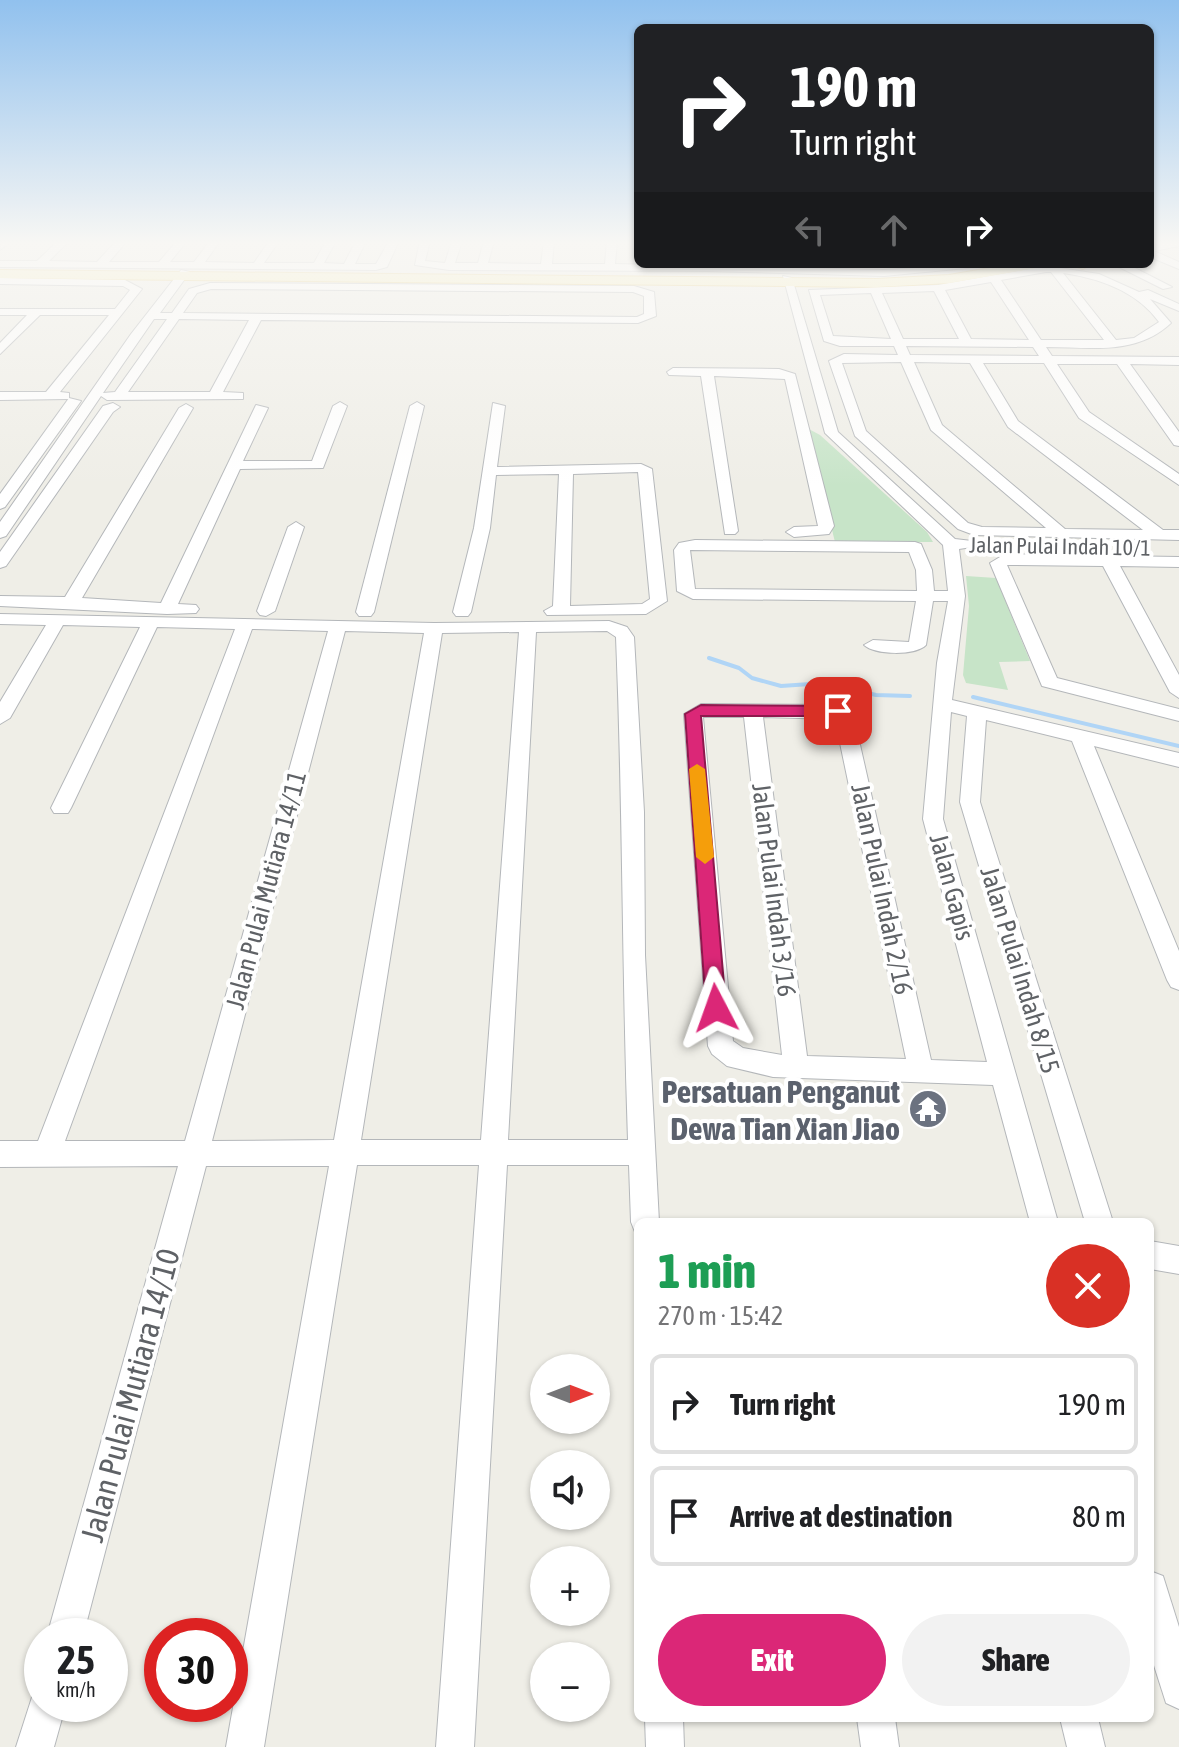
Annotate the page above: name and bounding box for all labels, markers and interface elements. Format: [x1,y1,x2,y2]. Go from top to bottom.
text: 190 m [790,55,917,119]
icon: right [658,56,762,160]
text: Turn right [790,121,917,163]
icon: left [788,208,832,252]
icon: ahead [872,208,916,252]
icon: right [956,208,1000,252]
street label: Jalan Pulai Indah 10/1 [969,531,1151,561]
pin [804,677,872,745]
icon: arrive [816,689,860,733]
street label: Jalan Pulai Mutiara 14/11 [220,768,312,1012]
street label: Jalan Pulai Indah 2/16 [845,781,919,997]
street label: Jalan Pulai Indah 3/16 [746,782,802,998]
street label: Jalan Gapis [923,831,981,943]
street label: Jalan Pulai Indah 8/15 [974,863,1066,1077]
position arrow [674,966,758,1050]
place label: Persatuan Penganut Dewa Tian Xian Jiao [661,1073,901,1147]
temple icon: Persatuan Penganut Dewa Tian Xian Jiao [907,1088,949,1130]
text: 1 min [658,1243,756,1298]
street label: Jalan Pulai Mutiara 14/10 [73,1244,187,1546]
button: close [1046,1244,1130,1328]
text: 270 m · 15:42 [658,1301,783,1331]
north arrow [530,1354,610,1434]
map controls [530,1354,610,1722]
icon: right [662,1382,706,1426]
text: Turn right [730,1387,836,1421]
text: 190 m [1058,1387,1126,1421]
button: sound [530,1450,610,1530]
icon: arrive [662,1494,706,1538]
text: Arrive at destination [730,1499,952,1533]
text: 80 m [1072,1499,1126,1533]
button: + [530,1546,610,1626]
button: Exit [658,1614,886,1706]
button: Share [902,1614,1130,1706]
speed limit sign: 30 [144,1618,248,1722]
text: 25 [57,1637,95,1682]
button: − [530,1642,610,1722]
text: km/h [56,1678,96,1701]

